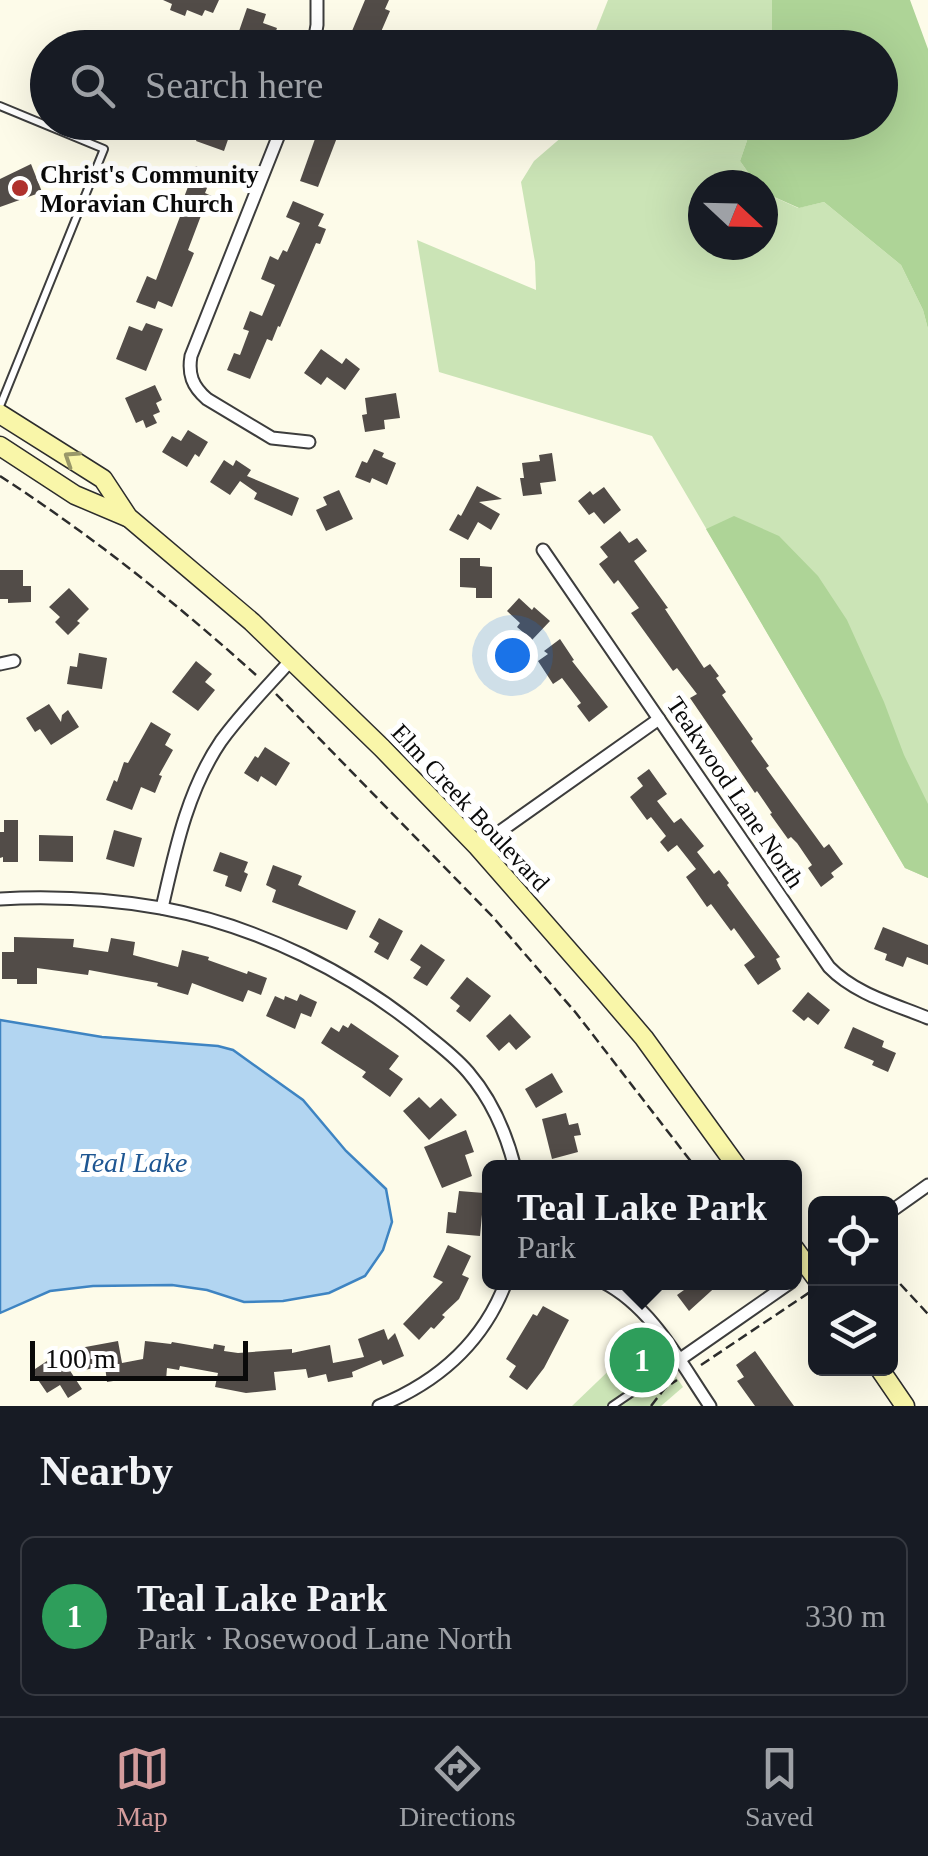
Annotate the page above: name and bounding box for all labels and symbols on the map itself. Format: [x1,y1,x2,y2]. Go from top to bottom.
place label: Christ's Community Moravian Church [40,161,259,217]
north arrow [688,170,778,260]
marker: Christ's Community Moravian Church [9,177,31,199]
one-way arrow [64,452,83,470]
your location [487,630,538,681]
street label: Teakwood Lane North [662,692,810,893]
street label: Elm Creek Boulevard [386,718,555,897]
water label: Teal Lake [79,1147,187,1178]
pin: 1 [610,1322,674,1398]
scale bar [30,1336,248,1380]

